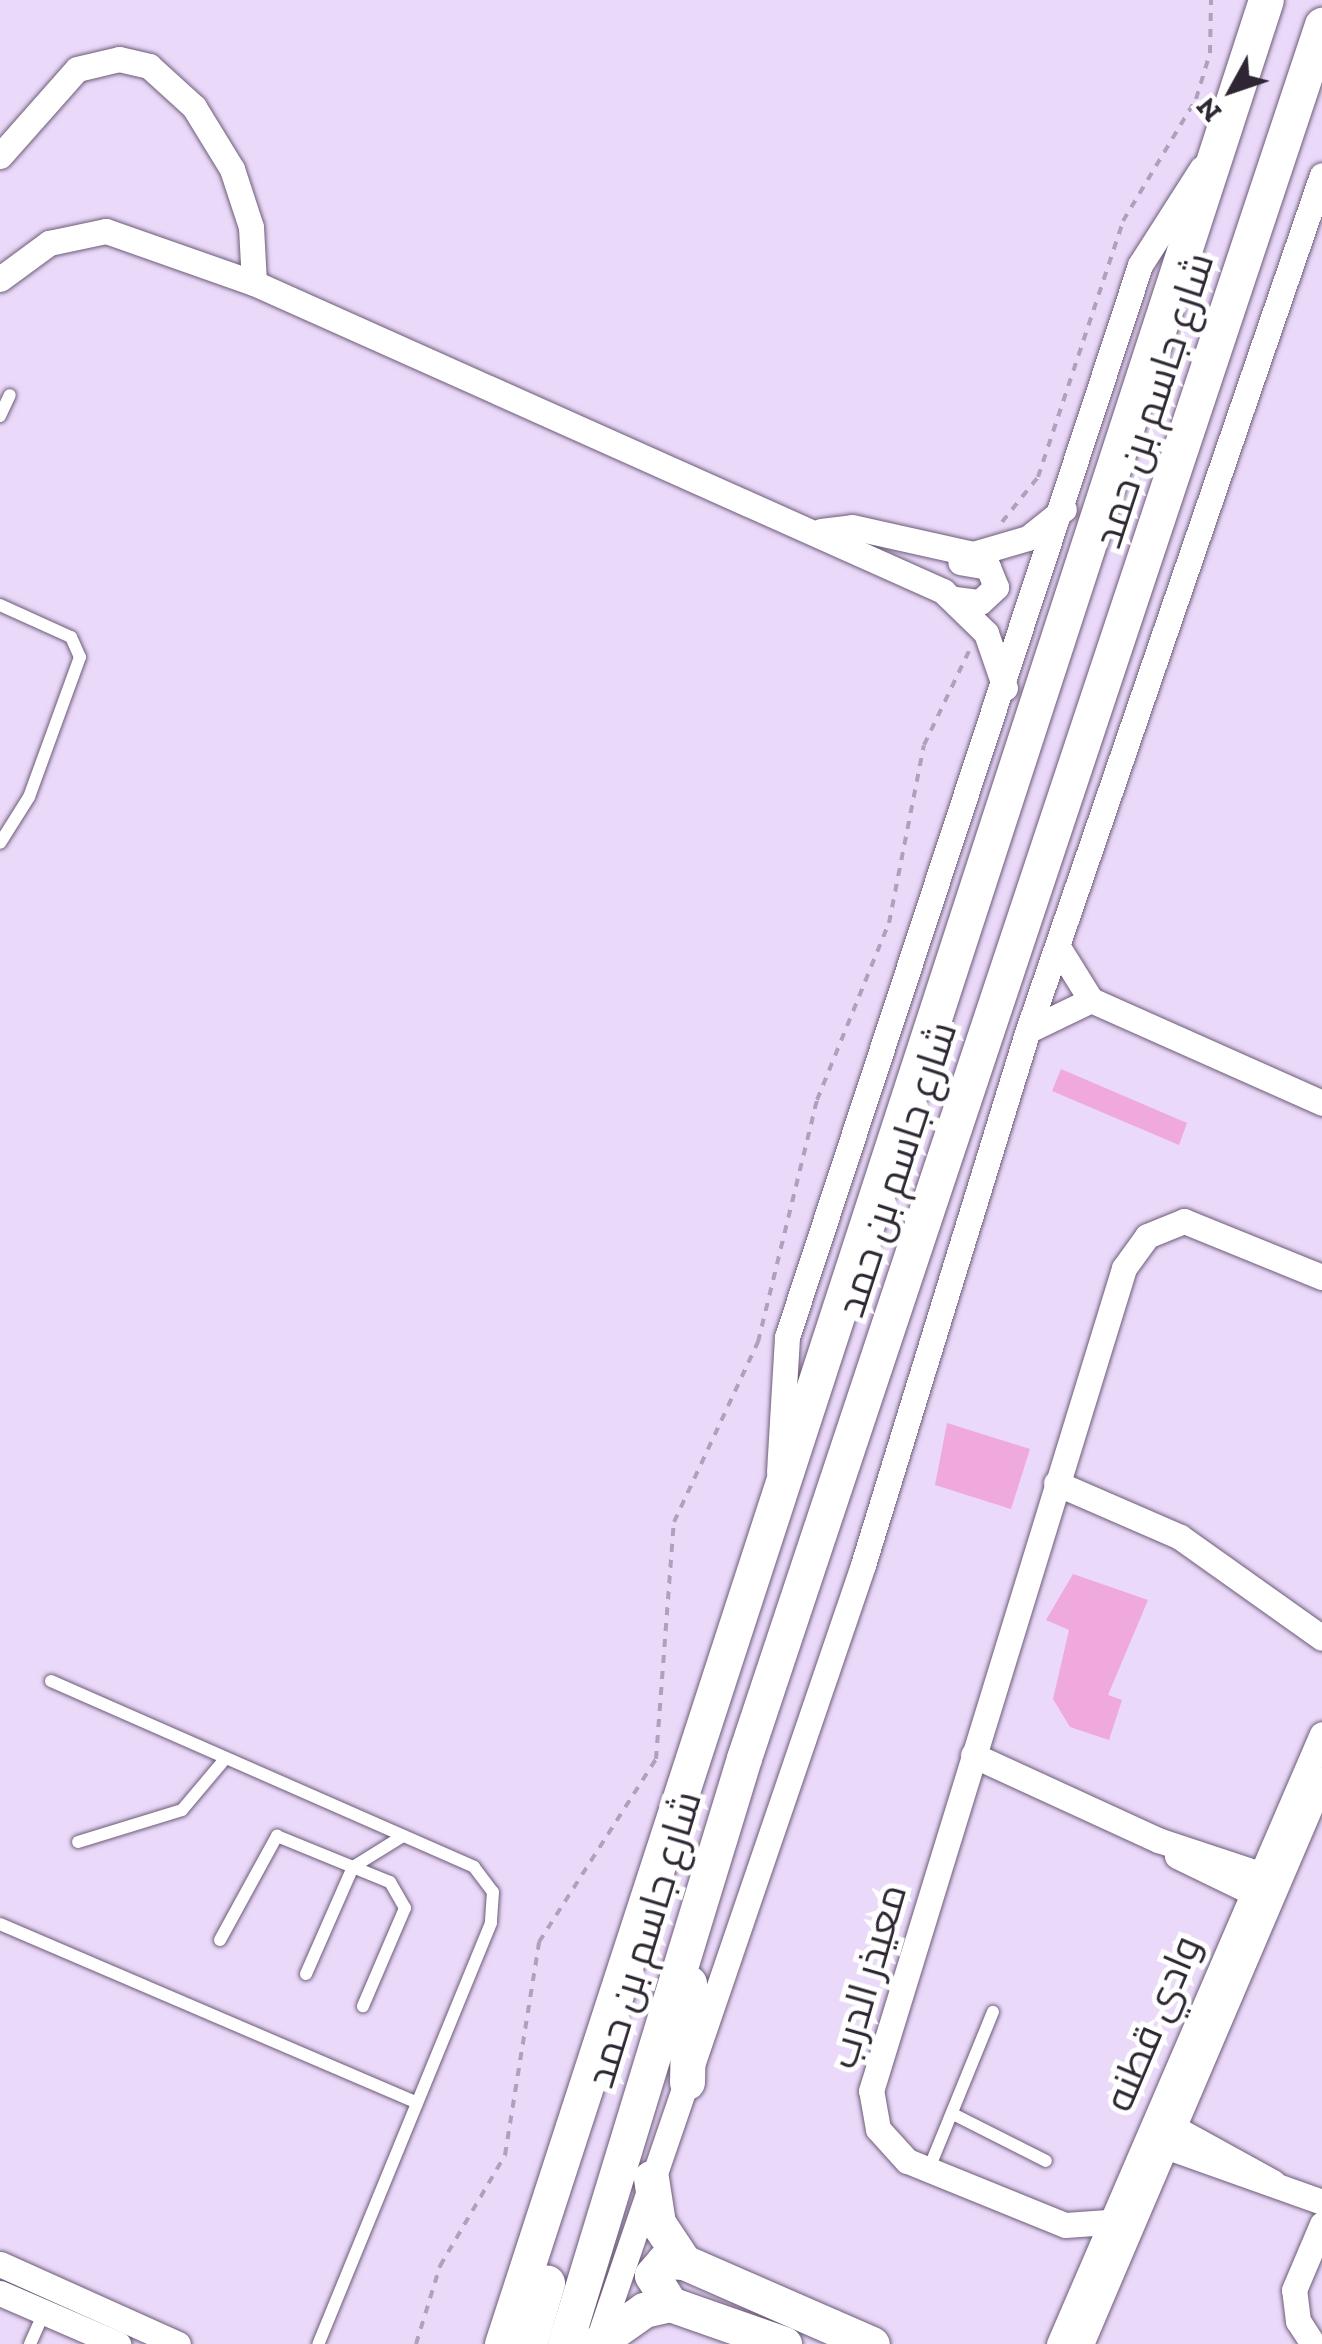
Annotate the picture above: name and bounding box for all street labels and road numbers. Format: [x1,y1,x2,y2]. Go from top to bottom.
street label: شارع جاسم بن حمد [1083,246,1223,554]
street label: شارع جاسم بن حمد [826,1015,966,1323]
street label: شارع جاسم بن حمد [575,1785,711,2093]
street label: معيذر الدرب [818,1878,916,2074]
street label: وادي قطنه [1094,1928,1210,2118]

